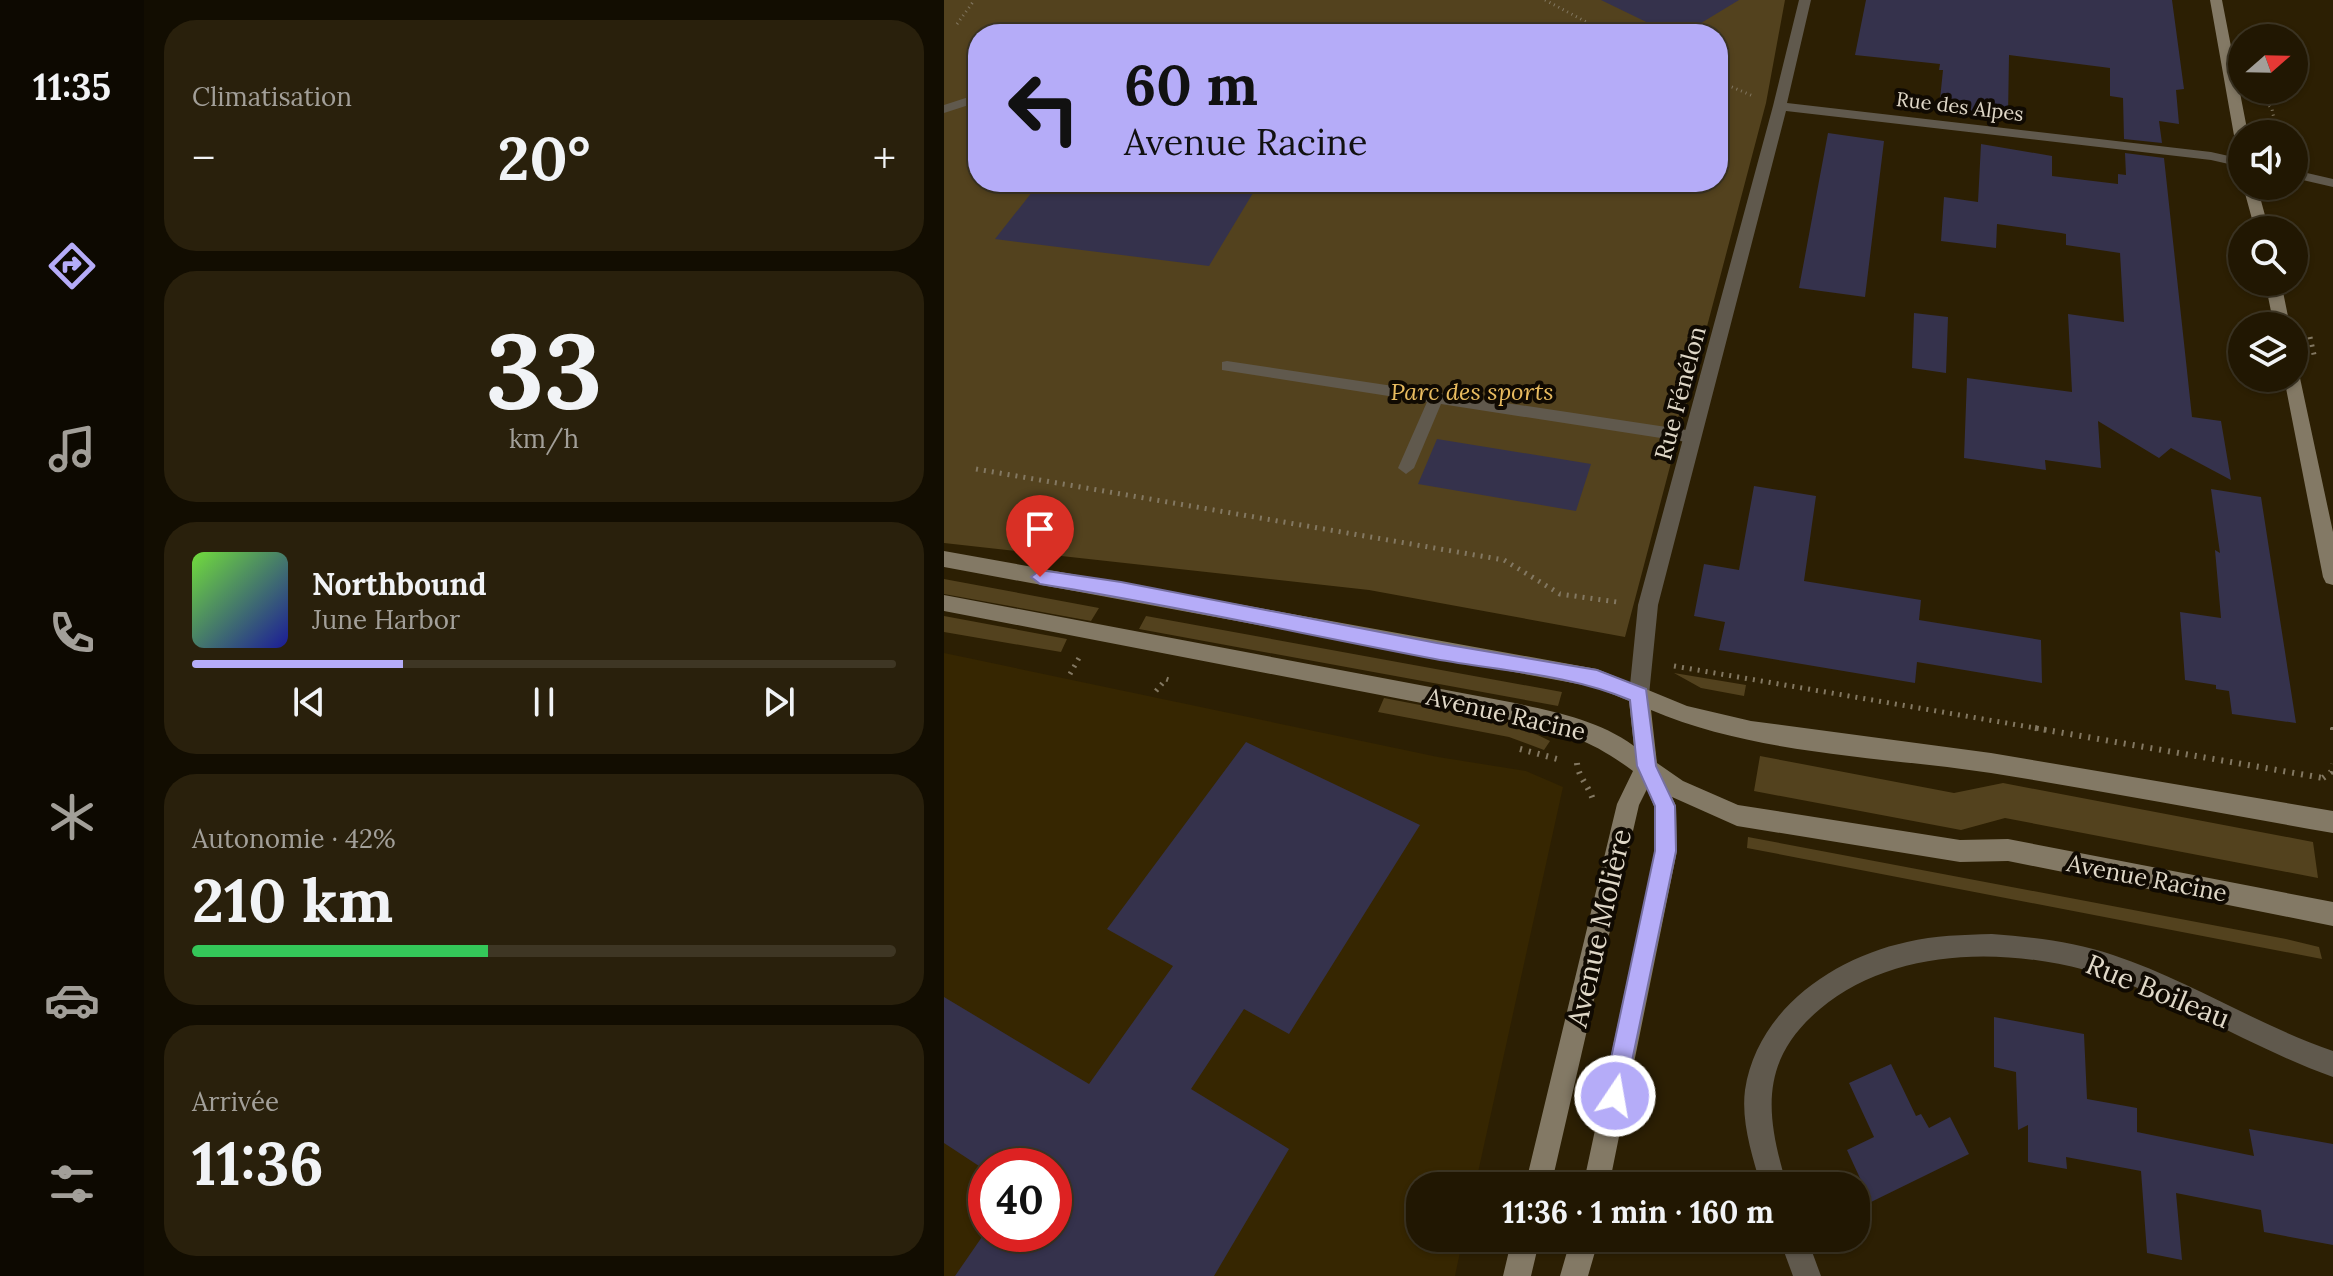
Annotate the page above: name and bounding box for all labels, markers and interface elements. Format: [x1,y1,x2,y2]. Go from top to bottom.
north arrow [2228,24,2308,104]
map controls [2228,24,2308,392]
text: 60 m [1124,49,1258,120]
icon: left [992,56,1096,160]
text: 11:35 [33,64,111,110]
text: Climatisation [192,80,352,113]
street label: Rue des Alpes [1895,86,2025,126]
text: Avenue Racine [1124,119,1367,165]
text: 20° [497,120,591,196]
button: sound [2228,120,2308,200]
text: − [192,130,215,186]
text: + [873,130,896,186]
button: search [2228,216,2308,296]
icon: directions [44,238,100,294]
text: 33 [486,303,602,436]
button: layers [2228,312,2308,392]
street label: Rue Fénélon [1647,323,1713,463]
park label: Parc des sports [1390,376,1554,407]
icon: music [44,421,100,477]
text: km/h [509,422,579,455]
pin [1006,495,1074,577]
icon: arrive [1018,507,1062,551]
text: Northbound [312,565,487,603]
text: June Harbor [312,603,460,636]
icon: phone [44,605,100,661]
icon: previous [287,680,331,724]
icon: pause [522,680,566,724]
icon: next [757,680,801,724]
street label: Avenue Racine [1422,680,1589,747]
icon: climate [44,789,100,845]
text: Autonomie · 42% [192,822,396,855]
street label: Avenue Molière [1559,826,1639,1031]
street label: Avenue Racine [2063,847,2230,909]
text: 210 km [192,862,393,938]
street label: Rue Boileau [2081,946,2235,1036]
icon: car [44,972,100,1028]
position arrow [1573,1054,1657,1138]
text: Arrivée [192,1085,279,1118]
text: 11:36 [192,1125,324,1201]
speed limit sign: 40 [968,1148,1072,1252]
icon: filters [44,1156,100,1212]
text: 11:36 · 1 min · 160 m [1502,1193,1774,1231]

